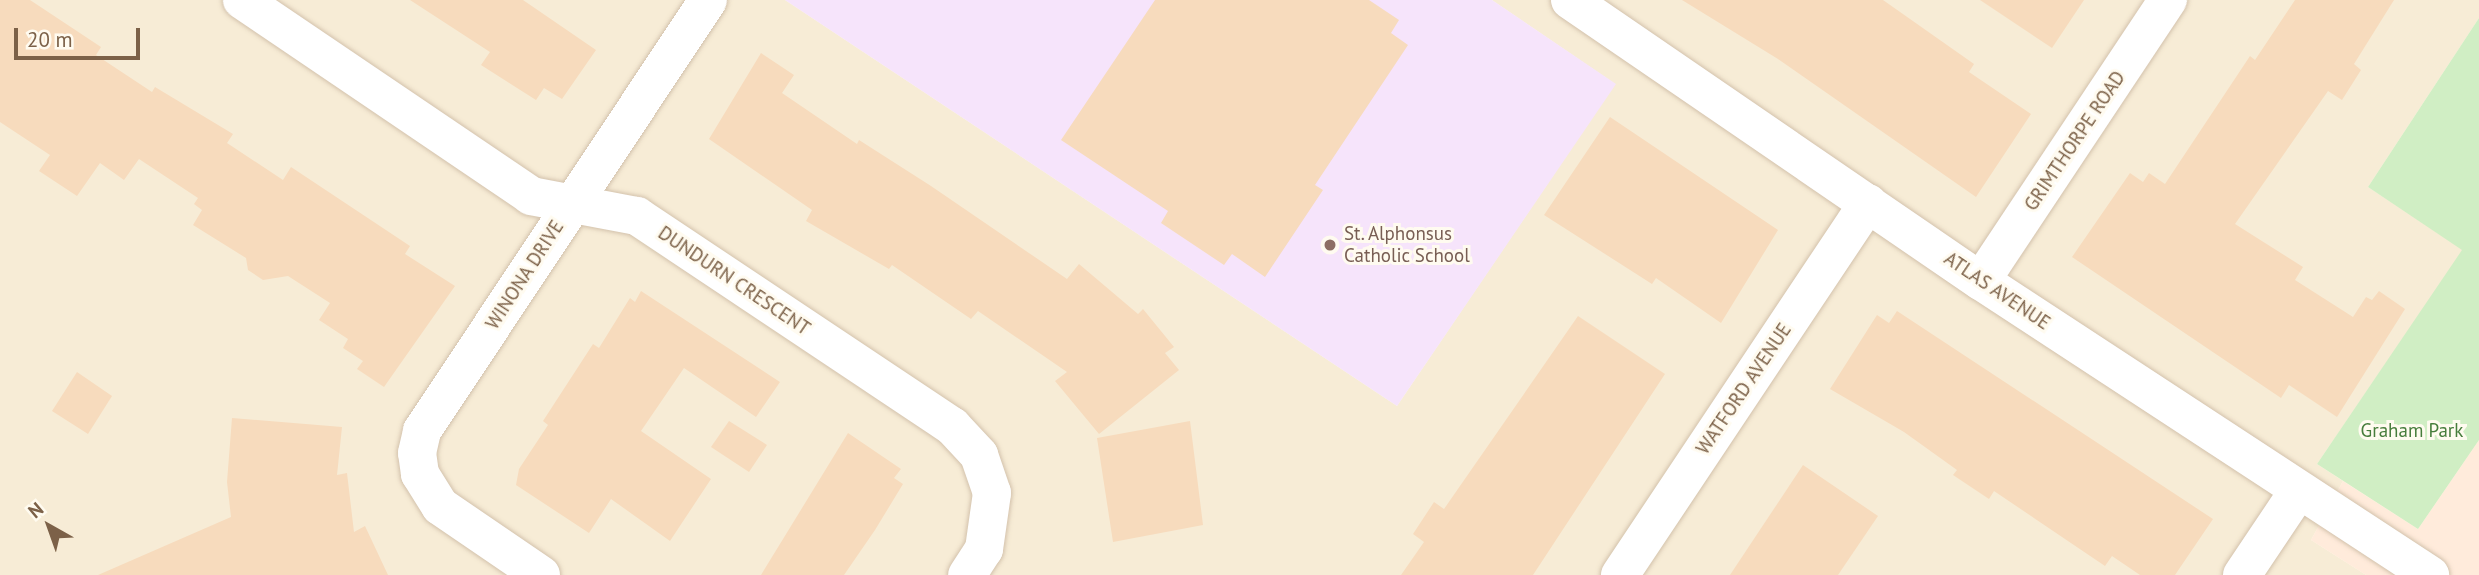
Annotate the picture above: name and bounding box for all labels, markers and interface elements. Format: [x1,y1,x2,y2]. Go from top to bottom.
scale bar [18,14,144,58]
text: 20 m [27,26,73,53]
street label: GRIMTHORPE ROAD [2020,67,2130,215]
street label: WINONA DRIVE [481,216,569,334]
street label: DUNDURN CRESCENT [654,222,814,340]
place label: St. Alphonsus Catholic School [1344,223,1470,267]
marker: St. Alphonsus Catholic School [1322,237,1338,253]
street label: ATLAS AVENUE [1940,247,2054,335]
street label: WATFORD AVENUE [1692,319,1796,459]
park label: Graham Park [2361,420,2463,442]
north arrow [14,491,84,561]
text: N [23,497,48,523]

